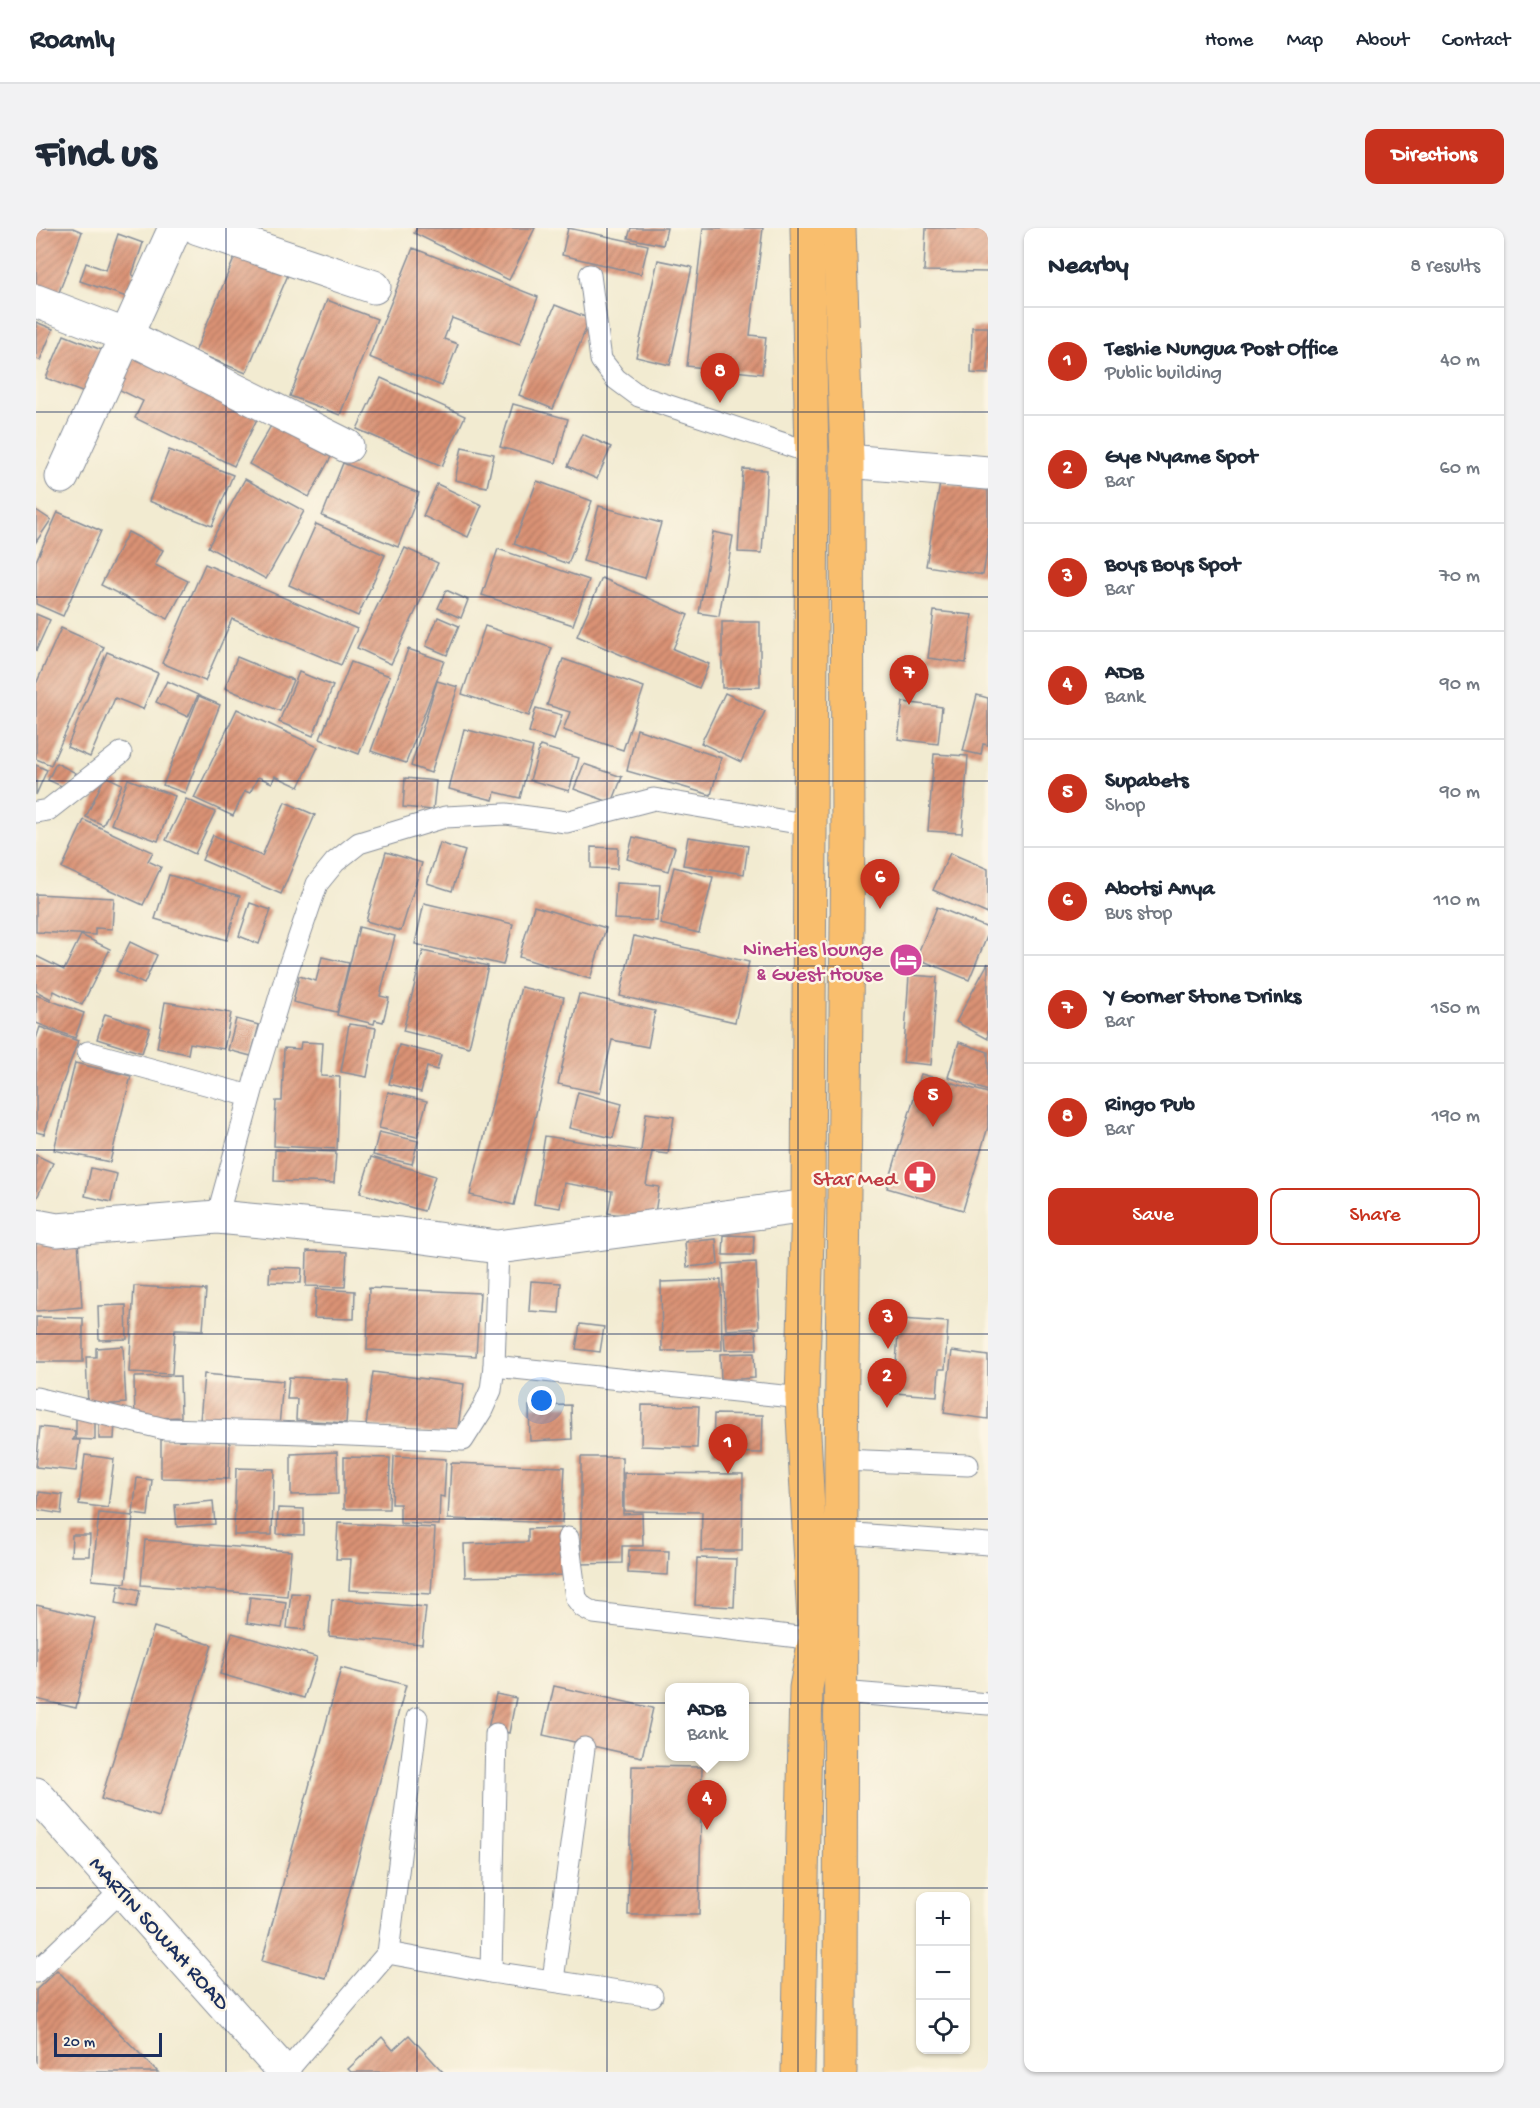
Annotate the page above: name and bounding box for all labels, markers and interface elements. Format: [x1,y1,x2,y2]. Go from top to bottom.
text: Roamly [30,25,115,58]
text: Home [1205,29,1253,54]
text: Map [1286,29,1323,54]
text: About [1356,29,1409,54]
text: Contact [1442,29,1510,54]
button: Directions [1365,129,1504,184]
text: Find us [36,132,156,181]
text: Nearby [1048,252,1129,283]
text: 8 results [1410,256,1480,279]
text: Teshie Nungua Post Office [1105,337,1338,363]
text: 1 [1063,350,1072,373]
text: 40 m [1440,350,1480,373]
pin: 8 [700,354,740,403]
text: Public building [1105,363,1222,386]
text: Gye Nyame Spot [1105,445,1257,471]
text: 2 [1063,458,1072,481]
text: 60 m [1440,458,1480,481]
text: Bar [1105,471,1133,494]
text: Boys Boys Spot [1105,553,1240,579]
text: 3 [1062,566,1073,589]
text: 70 m [1439,566,1480,589]
text: Bar [1105,579,1133,602]
pin: 7 [890,656,928,705]
text: ADB [1105,661,1144,687]
text: 4 [1063,674,1072,697]
text: 90 m [1440,674,1480,697]
text: Bank [1105,687,1145,710]
text: Supabets [1105,769,1189,795]
text: 5 [1062,782,1073,805]
text: 90 m [1440,782,1480,805]
text: Shop [1105,795,1145,818]
pin: 6 [860,860,900,909]
text: Abotsi Anya [1105,877,1215,903]
text: 6 [1062,890,1073,913]
text: 110 m [1434,890,1480,913]
text: Bus stop [1105,903,1172,926]
place label: Nineties lounge & Guest House [743,938,884,989]
hotel icon: Nineties lounge & Guest House [888,942,924,978]
text: Y Gorner Stone Drinks [1105,985,1301,1011]
text: 7 [1062,998,1073,1021]
text: 150 m [1431,998,1480,1021]
text: Bar [1105,1011,1133,1034]
pin: 5 [914,1078,952,1127]
text: Ringo Pub [1105,1093,1195,1119]
text: 8 [1062,1106,1073,1129]
text: 190 m [1432,1106,1480,1129]
text: Bar [1105,1119,1133,1142]
pharmacy icon: Star Med [902,1159,938,1195]
place label: Star Med [813,1168,899,1194]
button: Save [1048,1188,1258,1245]
button: Share [1270,1188,1480,1245]
pin: 3 [868,1300,908,1349]
pin: 2 [868,1358,906,1408]
your location [527,1386,556,1415]
pin: 1 [708,1424,748,1474]
popup [665,1683,749,1761]
text: ADB [687,1698,726,1724]
text: Bank [687,1724,727,1747]
pin: 4 [688,1780,726,1830]
street label: MARTIN SOWAH ROAD [82,1852,234,2017]
map controls [916,1892,970,2054]
button: + [916,1892,970,1946]
button: − [916,1946,970,2000]
button: locate [916,2000,970,2054]
scale bar [54,2030,162,2058]
text: 20 m [63,2034,95,2053]

